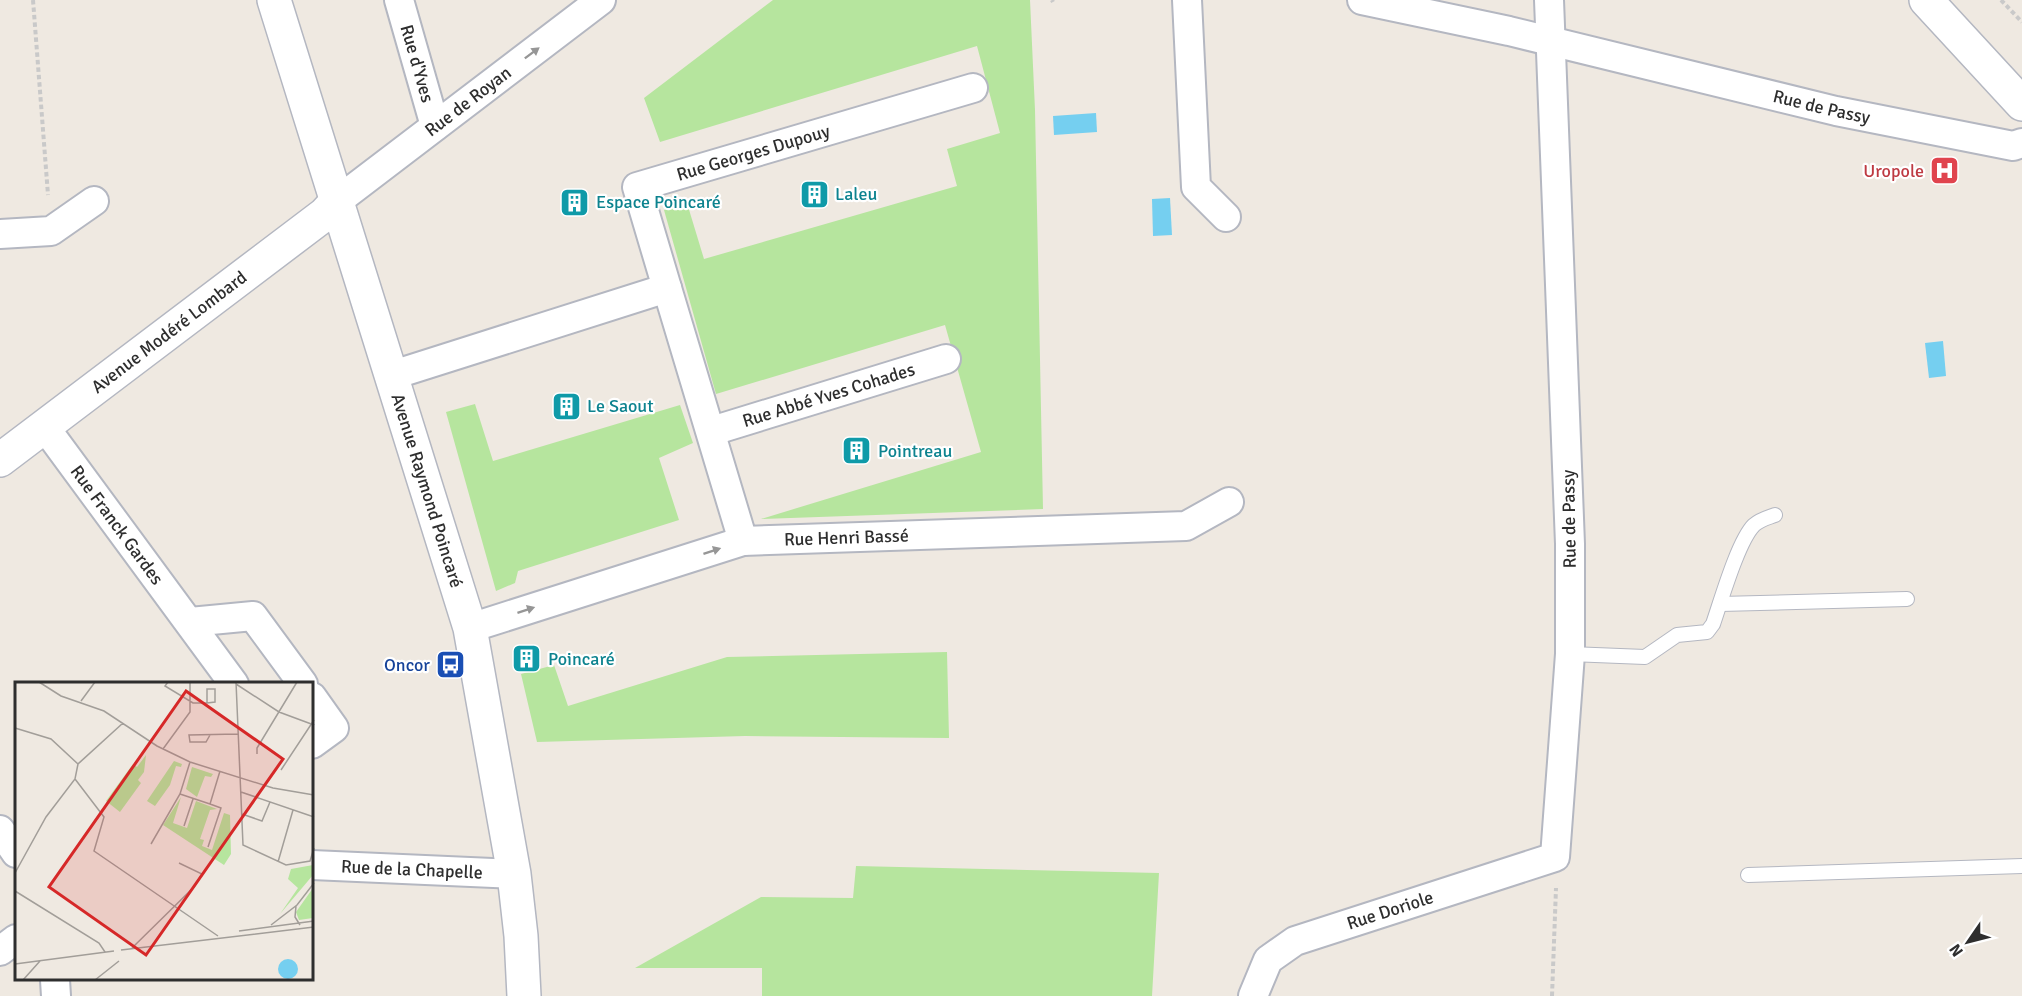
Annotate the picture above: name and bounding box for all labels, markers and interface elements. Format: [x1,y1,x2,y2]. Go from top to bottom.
street label: Rue d'Yves [396,22,439,105]
one-way arrow [524,46,540,59]
street label: Rue de Royan [421,62,515,141]
street label: Rue de Passy [1771,85,1873,129]
street label: Rue Georges Dupouy [674,120,833,186]
hospital icon: Uropole [1929,155,1961,187]
place label: Uropole [1863,160,1924,182]
building icon: Laleu [798,178,830,210]
place label: Laleu [835,183,877,205]
building icon: Espace Poincaré [559,186,591,218]
place label: Espace Poincaré [596,191,721,213]
street label: Avenue Modéré Lombard [87,266,251,398]
street label: Rue Abbé Yves Cohades [740,358,918,432]
building icon: Le Saout [550,390,582,422]
street label: Avenue Raymond Poincaré [387,391,468,590]
place label: Le Saout [587,395,653,417]
building icon: Pointreau [841,435,873,467]
place label: Pointreau [878,440,952,462]
street label: Rue Franck Gardes [66,461,168,589]
street label: Rue de Passy [1557,469,1581,569]
street label: Rue Henri Bassé [784,524,909,551]
one-way arrow [703,546,721,555]
one-way arrow [517,605,535,614]
building icon: Poincaré [511,643,543,675]
place label: Poincaré [548,648,615,670]
bus stop icon: Oncor [435,649,467,681]
place label: Oncor [384,654,430,676]
inset map [15,682,314,981]
street label: Rue de la Chapelle [341,855,483,884]
street label: Rue Doriole [1344,886,1436,935]
north arrow [1938,912,1998,972]
text: N [1945,940,1968,960]

